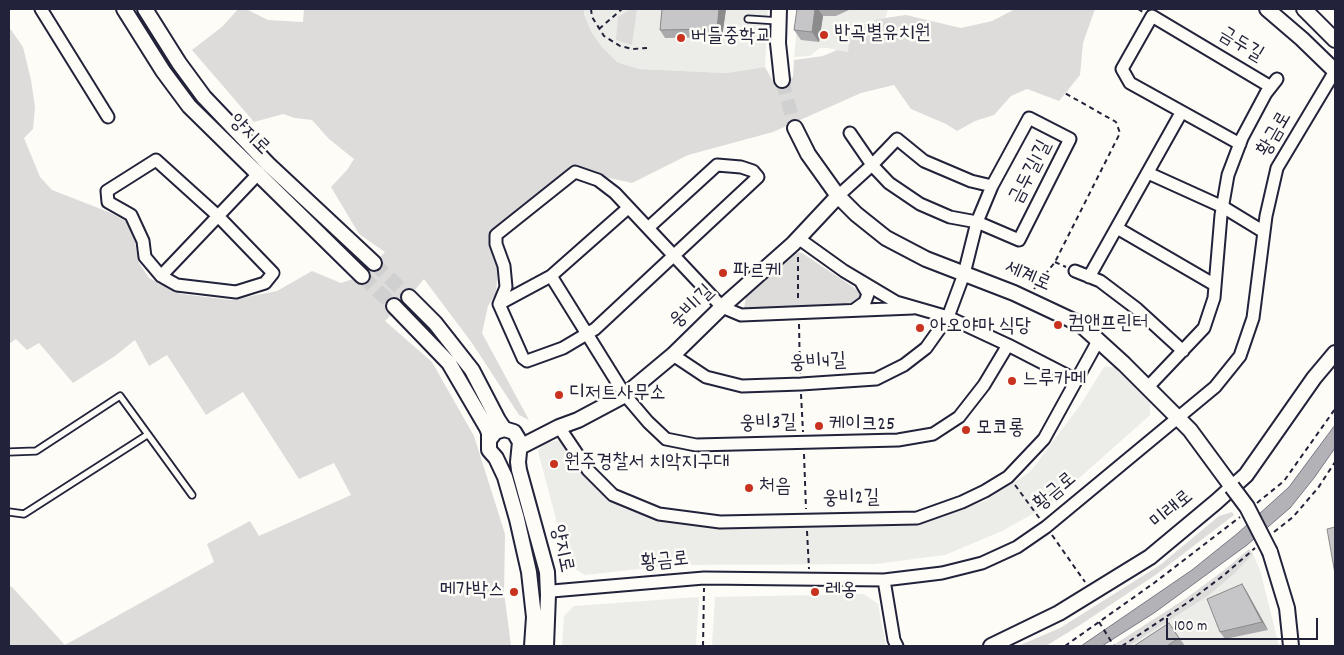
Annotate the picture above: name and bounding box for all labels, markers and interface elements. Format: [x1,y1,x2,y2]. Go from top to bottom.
place label: 반곡별유치원 [834,23,931,47]
street label: 금두길 [1213,23,1267,69]
place label: 버들중학교 [691,26,771,50]
marker: 반곡별유치원 [818,29,830,41]
marker: 버들중학교 [675,32,687,44]
street label: 황금로 [1254,108,1298,162]
street label: 양지로 [222,110,274,162]
street label: 금두길1길 [1006,137,1058,209]
street label: 세계로 [1000,258,1054,298]
place label: 파르케 [733,261,781,285]
marker: 파르케 [717,267,729,279]
street label: 웅비1길 [666,281,720,335]
place label: 컴앤프린터 [1068,313,1148,337]
place label: 아오야마 식당 [930,316,1031,340]
marker: 컴앤프린터 [1052,319,1064,331]
marker: 아오야마 식당 [914,322,926,334]
street label: 웅비4길 [789,351,847,377]
place label: 느루카메 [1022,369,1086,393]
marker: 느루카메 [1006,375,1018,387]
place label: 디저트사무소 [569,383,666,407]
marker: 디저트사무소 [553,389,565,401]
street label: 웅비3길 [739,413,797,437]
place label: 케이크25 [829,414,895,438]
place label: 모코롱 [976,418,1024,442]
marker: 케이크25 [813,420,825,432]
marker: 모코롱 [960,424,972,436]
place label: 원주경찰서 치악지구대 [564,452,730,476]
marker: 원주경찰서 치악지구대 [548,458,560,470]
street label: 황금로 [1030,468,1082,518]
place label: 처음 [759,476,791,500]
marker: 처음 [743,482,755,494]
street label: 미래로 [1147,486,1199,536]
street label: 웅비2길 [822,488,880,512]
street label: 양지로 [543,523,577,575]
street label: 황금로 [640,549,690,577]
place label: 메가박스 [440,580,504,604]
place label: 레옹 [825,580,857,604]
marker: 메가박스 [508,586,520,598]
marker: 레옹 [809,586,821,598]
scale bar [1169,608,1322,640]
text: 100 m [1174,616,1207,638]

